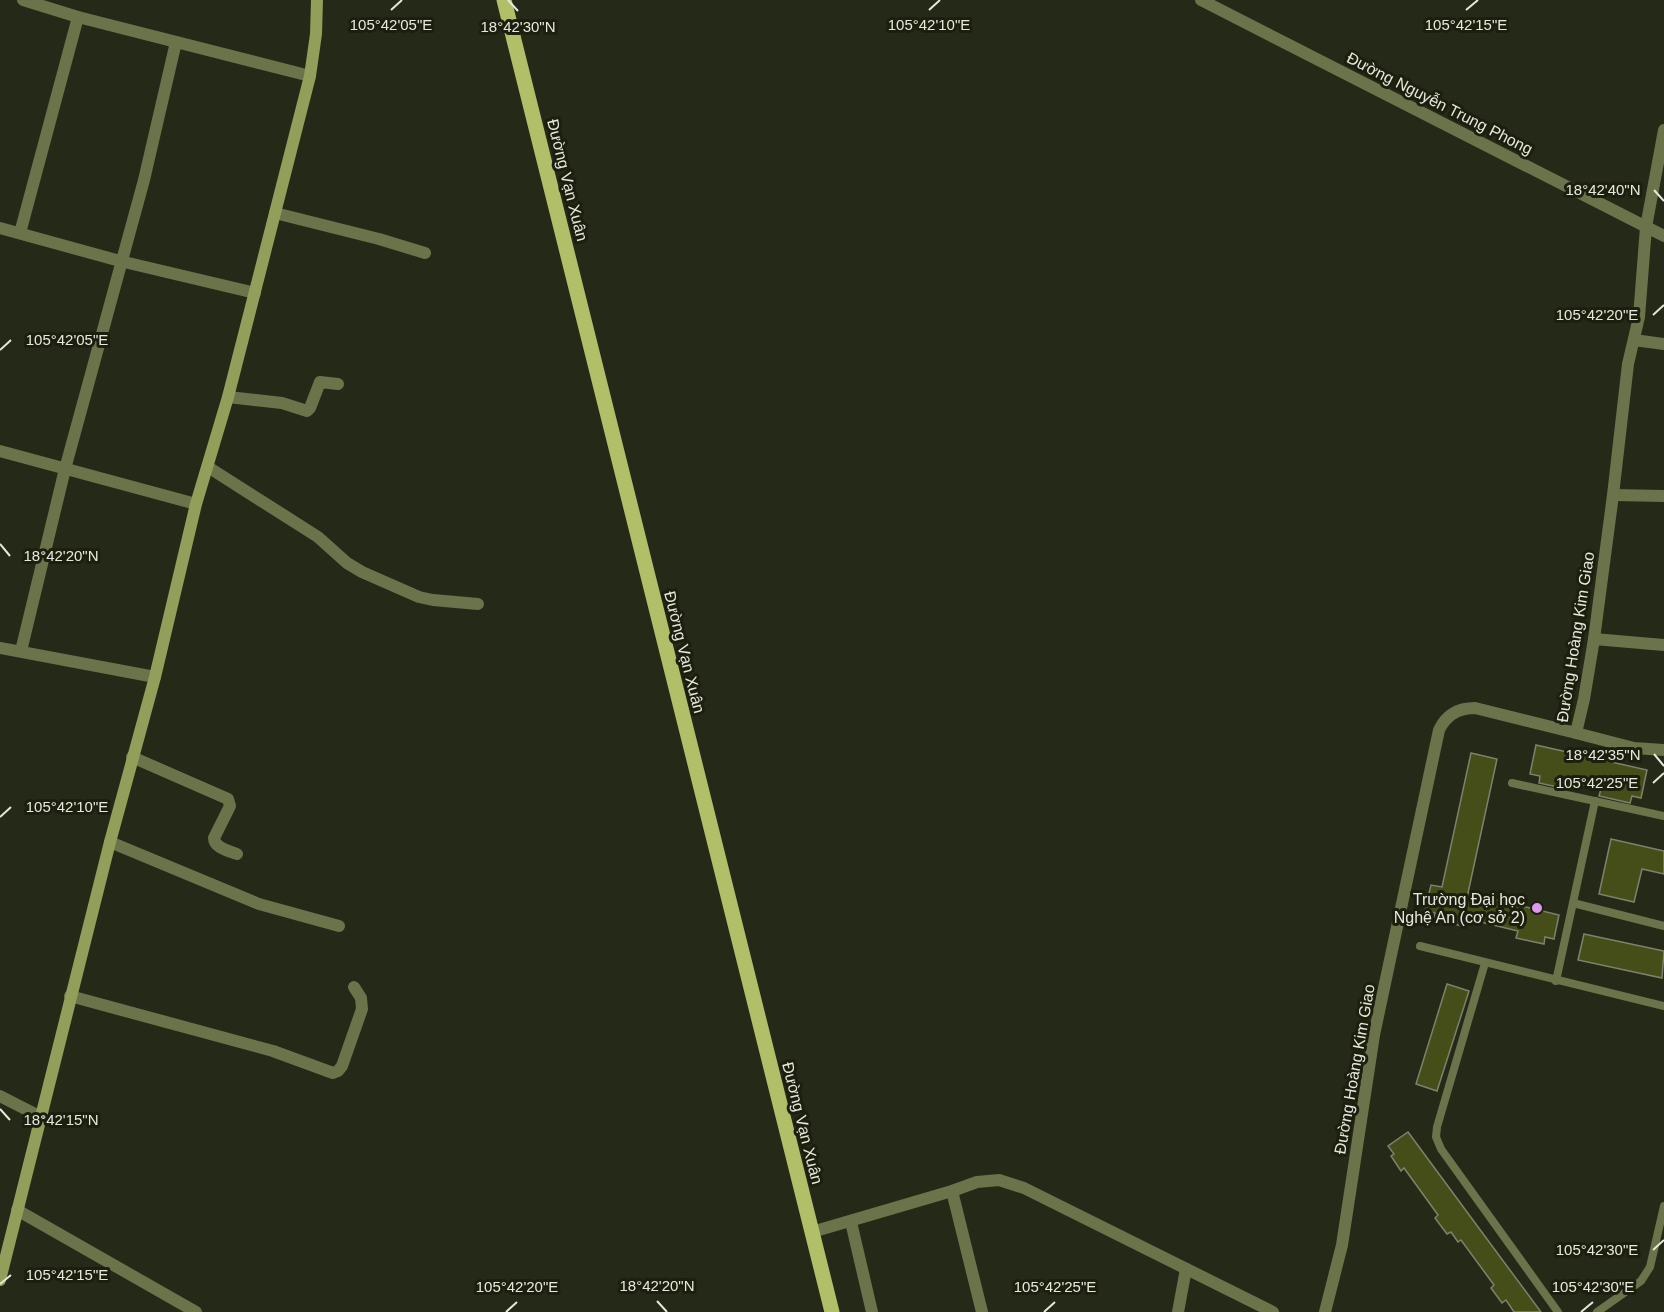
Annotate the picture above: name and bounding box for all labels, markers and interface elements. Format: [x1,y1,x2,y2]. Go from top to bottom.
text: 105°42'05"E [350,16,432,33]
text: 105°42'10"E [888,16,970,33]
text: 105°42'15"E [1425,16,1507,33]
text: 18°42'30"N [480,18,556,35]
street label: Đường Nguyễn Trung Phong [1344,48,1536,158]
street label: Đường Vạn Xuân [544,117,591,243]
text: 18°42'40"N [1565,181,1641,198]
text: 105°42'20"E [1556,306,1638,323]
text: 105°42'05"E [26,331,108,348]
text: 18°42'20"N [23,547,99,564]
street label: Đường Hoàng Kim Giao [1554,551,1597,724]
street label: Đường Vạn Xuân [661,589,708,715]
text: 18°42'35"N [1565,746,1641,763]
text: 105°42'25"E [1556,774,1638,791]
text: 105°42'10"E [26,798,108,815]
place label: Trường Đại học Nghệ An (cơ sở 2) [1394,891,1525,926]
marker: Trường Đại học Nghệ An (cơ sở 2) [1530,901,1544,915]
street label: Đường Hoàng Kim Giao [1331,983,1378,1155]
street label: Đường Vạn Xuân [779,1060,826,1186]
text: 18°42'15"N [23,1111,99,1128]
text: 105°42'30"E [1556,1241,1638,1258]
text: 105°42'15"E [26,1266,108,1283]
text: 18°42'20"N [619,1277,695,1294]
text: 105°42'20"E [476,1278,558,1295]
text: 105°42'25"E [1014,1278,1096,1295]
text: 105°42'30"E [1552,1278,1634,1295]

